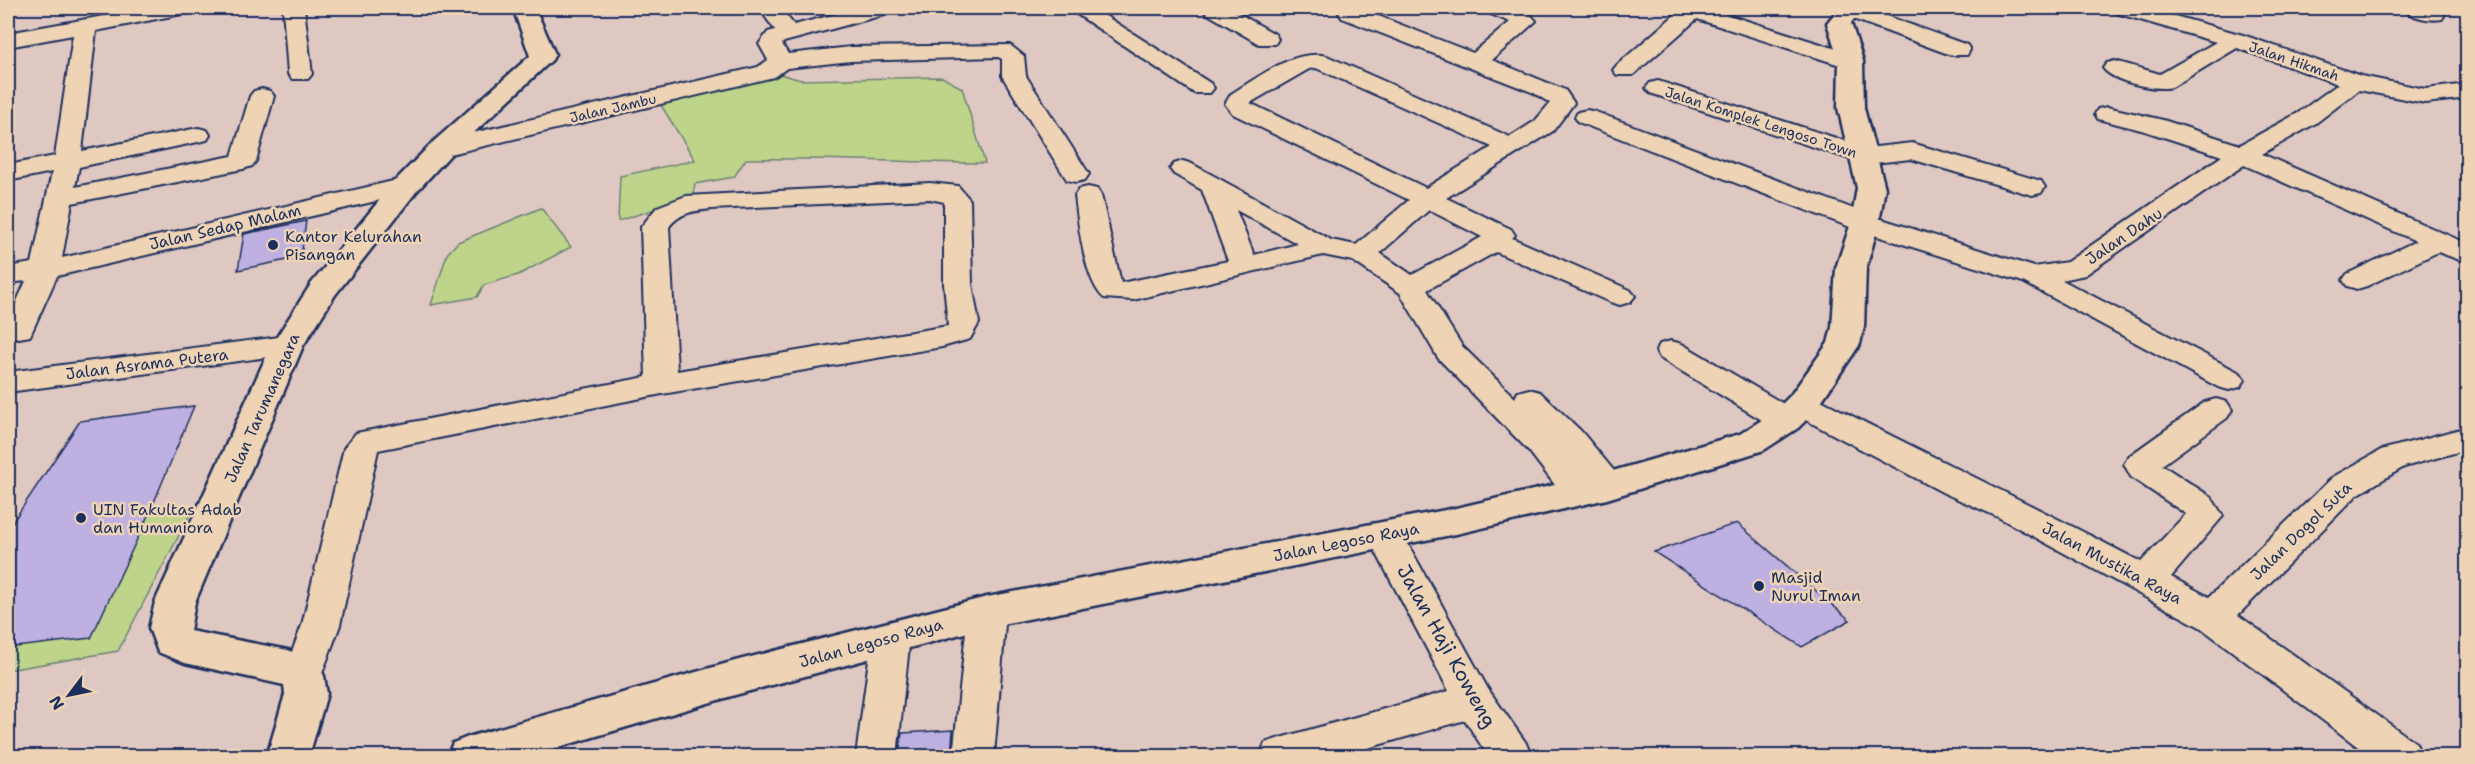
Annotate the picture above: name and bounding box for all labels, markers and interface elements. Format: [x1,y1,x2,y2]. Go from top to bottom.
street label: Jalan Hikmah [2247,37,2341,85]
street label: Jalan Komplek Lengoso Town [1663,82,1860,162]
street label: Jalan Jambu [568,89,658,127]
street label: Jalan Sedap Malam [147,199,303,255]
street label: Jalan Dahu [2081,203,2167,269]
place label: Kantor Kelurahan Pisangan [285,226,422,265]
marker: Kantor Kelurahan Pisangan [266,238,280,252]
street label: Jalan Tarumanegara [220,330,304,486]
street label: Jalan Asrama Putera [64,344,230,384]
street label: Jalan Dogol Suta [2246,477,2356,585]
place label: UIN Fakultas Adab dan Humaniora [93,499,242,538]
marker: UIN Fakultas Adab dan Humaniora [74,511,88,525]
street label: Jalan Mustika Raya [2038,517,2186,609]
street label: Jalan Legoso Raya [1271,518,1421,566]
street label: Jalan Haji Koweng [1391,560,1503,732]
place label: Masjid Nurul Iman [1771,567,1861,606]
marker: Masjid Nurul Iman [1752,579,1766,593]
street label: Jalan Legoso Raya [797,614,945,672]
north arrow [39,665,99,725]
text: N [44,692,69,714]

